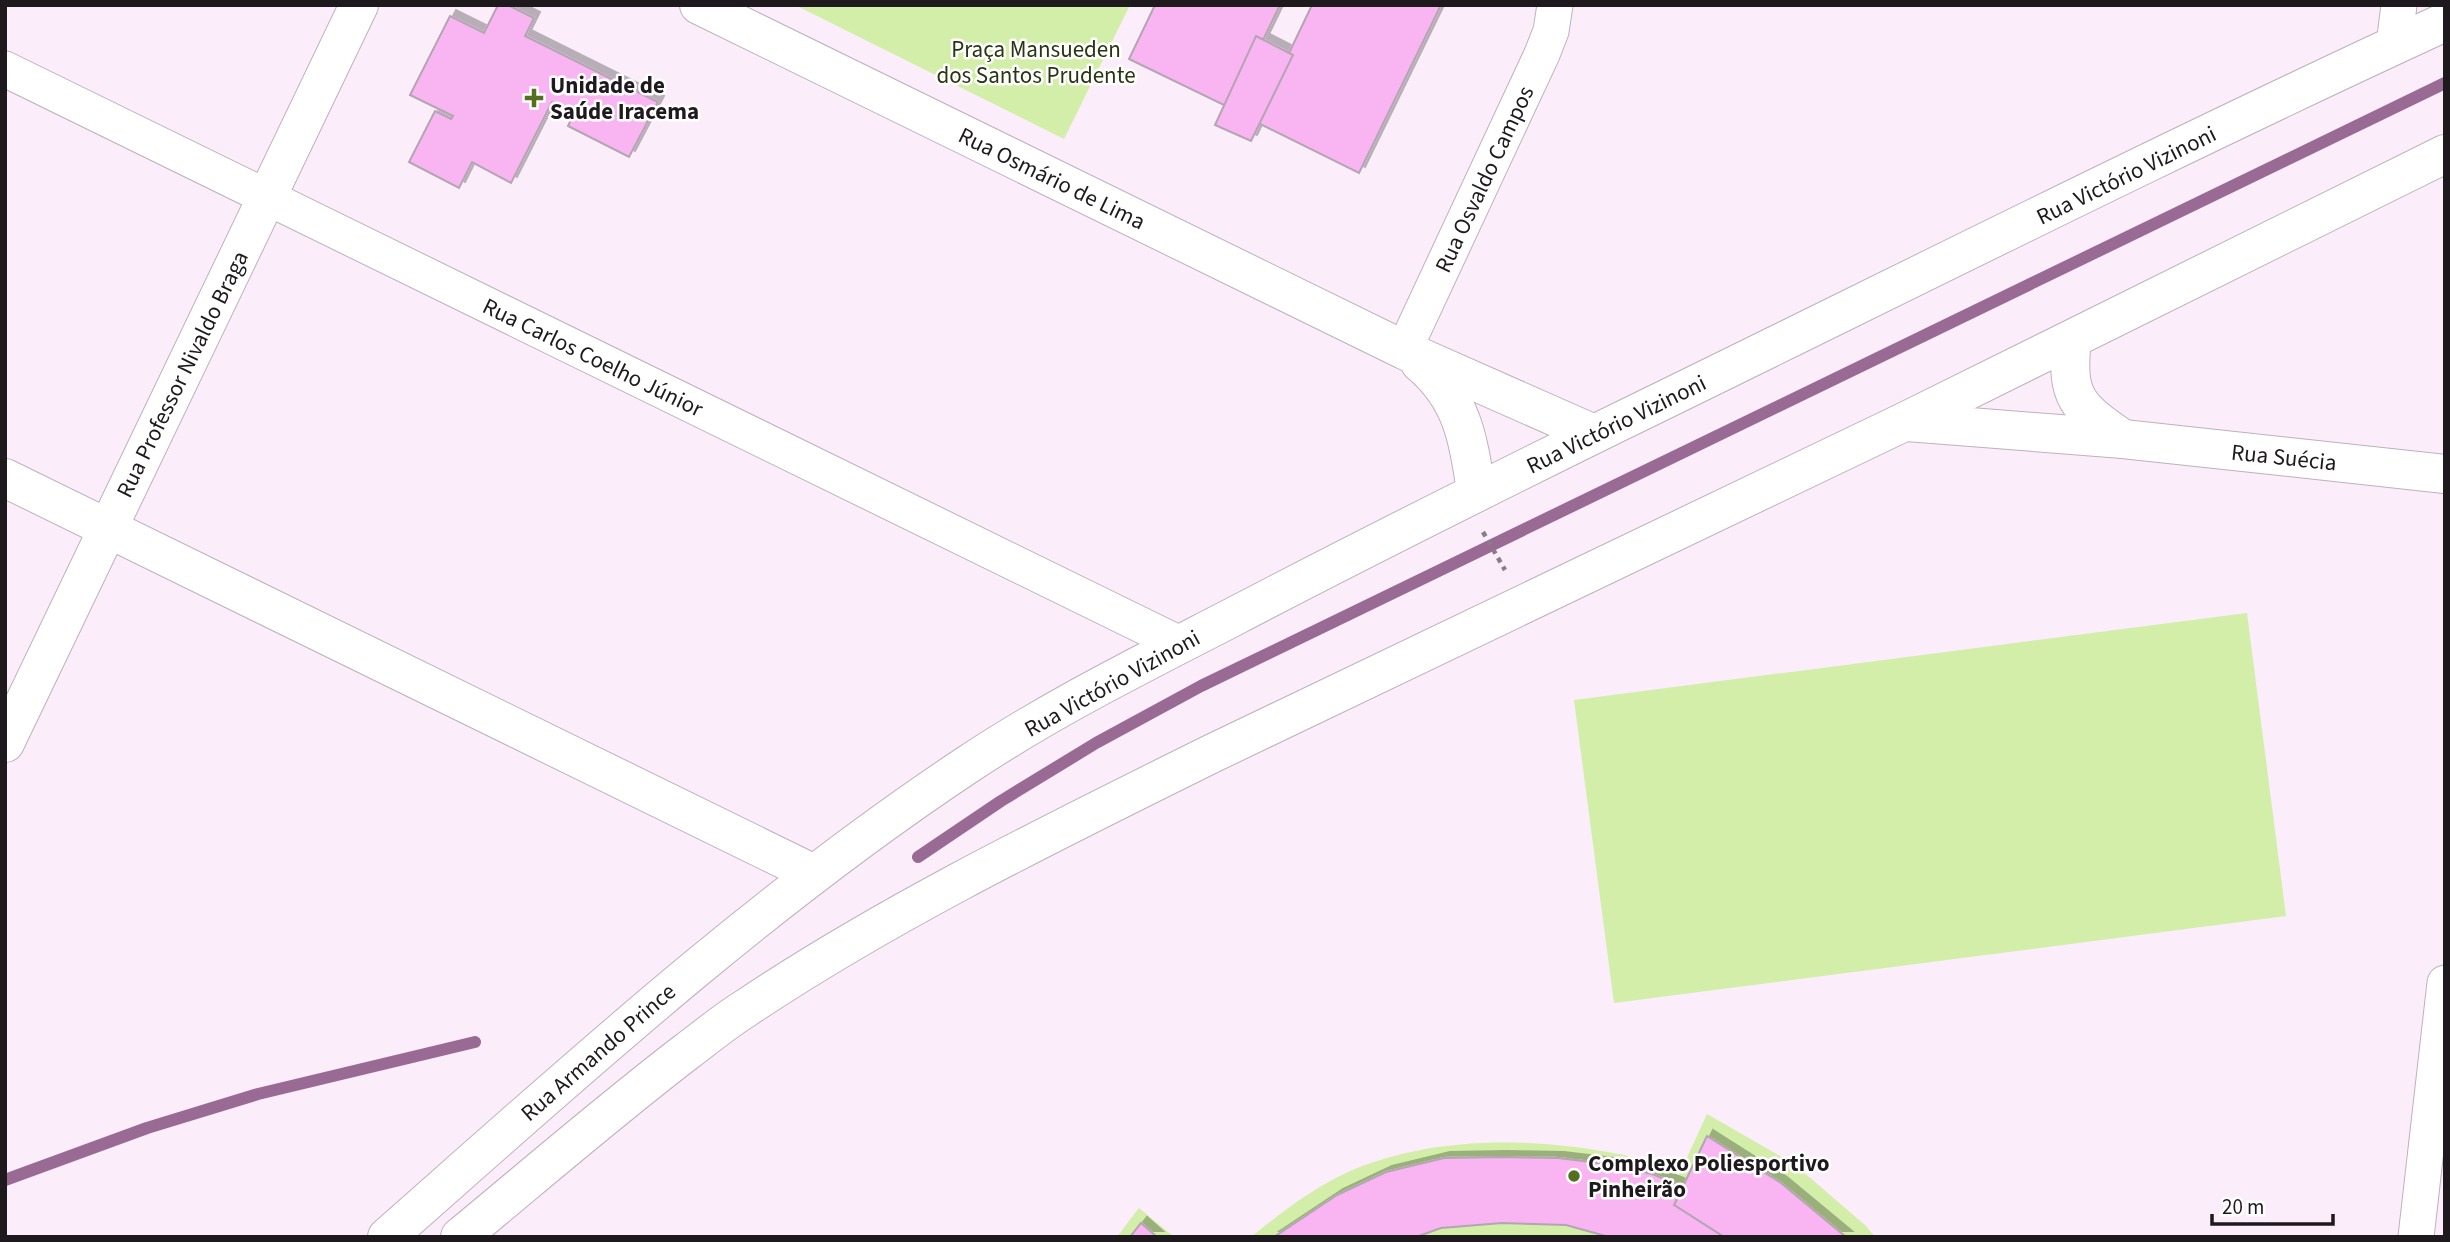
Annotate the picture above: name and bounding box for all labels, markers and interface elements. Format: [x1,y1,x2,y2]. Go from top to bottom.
park label: Praça Mansueden dos Santos Prudente [936,33,1136,92]
place label: Unidade de Saúde Iracema [550,69,699,128]
street label: Rua Osvaldo Campos [1427,80,1542,278]
marker: Unidade de Saúde Iracema [524,88,544,108]
street label: Rua Victório Vizinoni [2031,118,2222,233]
street label: Rua Osmário de Lima [953,119,1151,238]
street label: Rua Professor Nivaldo Braga [108,245,257,503]
street label: Rua Carlos Coelho Júnior [477,290,710,426]
street label: Rua Victório Vizinoni [1521,367,1712,482]
street label: Rua Suécia [2230,436,2338,479]
street label: Rua Victório Vizinoni [1018,621,1206,745]
street label: Rua Armando Prince [514,976,683,1129]
place label: Complexo Poliesportivo Pinheirão [1588,1147,1830,1206]
marker: Complexo Poliesportivo Pinheirão [1566,1168,1582,1184]
scale bar [2212,1182,2333,1226]
text: 20 m [2222,1192,2264,1222]

